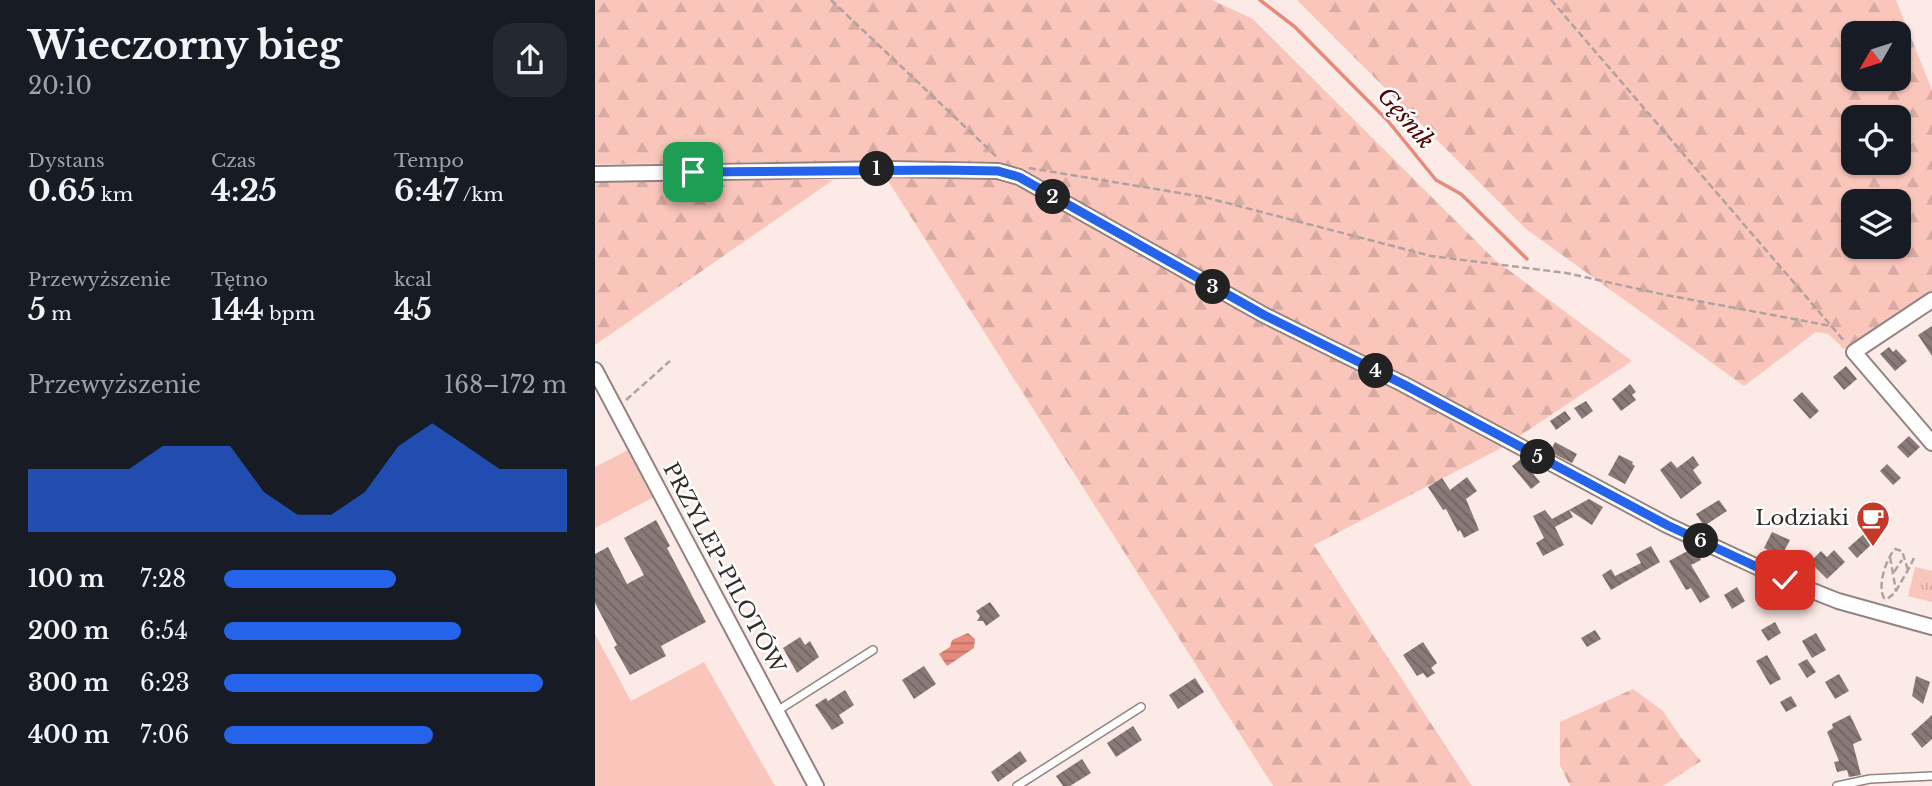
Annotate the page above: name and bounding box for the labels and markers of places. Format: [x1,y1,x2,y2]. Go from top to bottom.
pin [663,142,723,202]
pin: 1 [859,152,895,186]
pin: 2 [1035,180,1071,214]
pin: 3 [1195,270,1231,304]
pin: 4 [1359,354,1393,388]
pin: 5 [1521,440,1555,475]
cafe icon: Lodziaki [1854,499,1892,548]
place label: Lodziaki [1755,505,1849,531]
pin: 6 [1683,524,1719,558]
pin [1755,550,1815,610]

